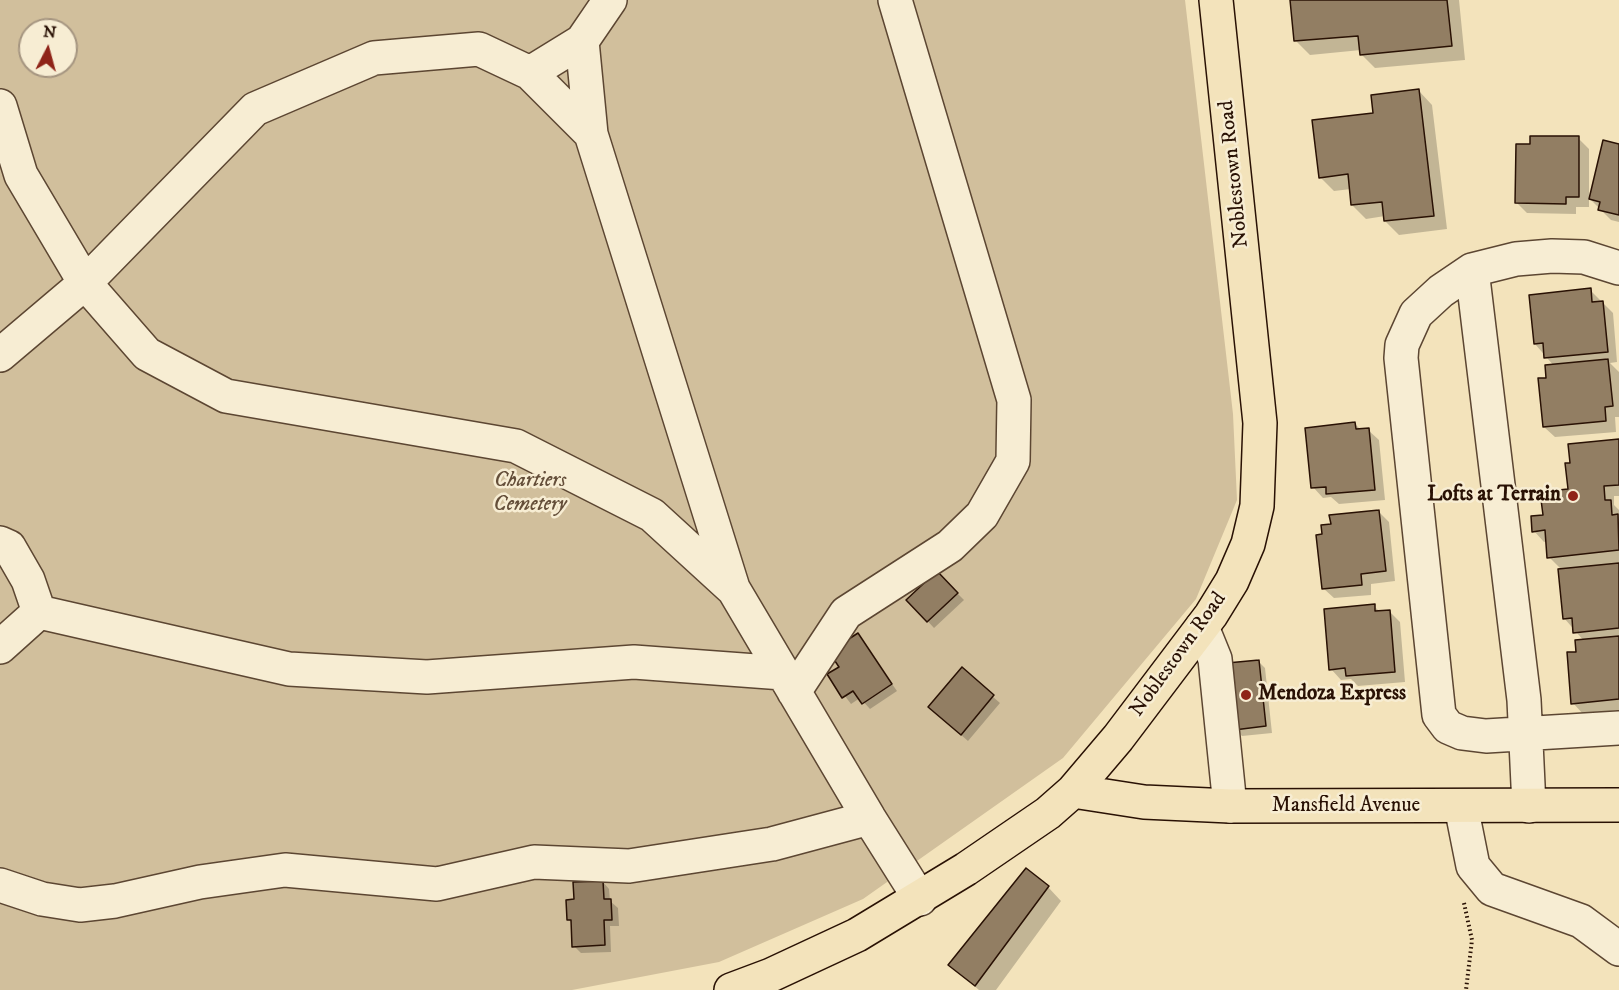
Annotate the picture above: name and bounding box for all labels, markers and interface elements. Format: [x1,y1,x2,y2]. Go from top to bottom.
north arrow [18,18,78,78]
text: N [42,21,57,43]
street label: Noblestown Road [1215,99,1255,249]
park label: Chartiers Cemetery [493,469,567,519]
place label: Lofts at Terrain [1427,483,1561,509]
marker: Lofts at Terrain [1566,489,1580,503]
street label: Noblestown Road [1125,588,1233,722]
place label: Mendoza Express [1258,682,1406,708]
marker: Mendoza Express [1239,688,1253,702]
street label: Mansfield Avenue [1272,794,1420,820]

